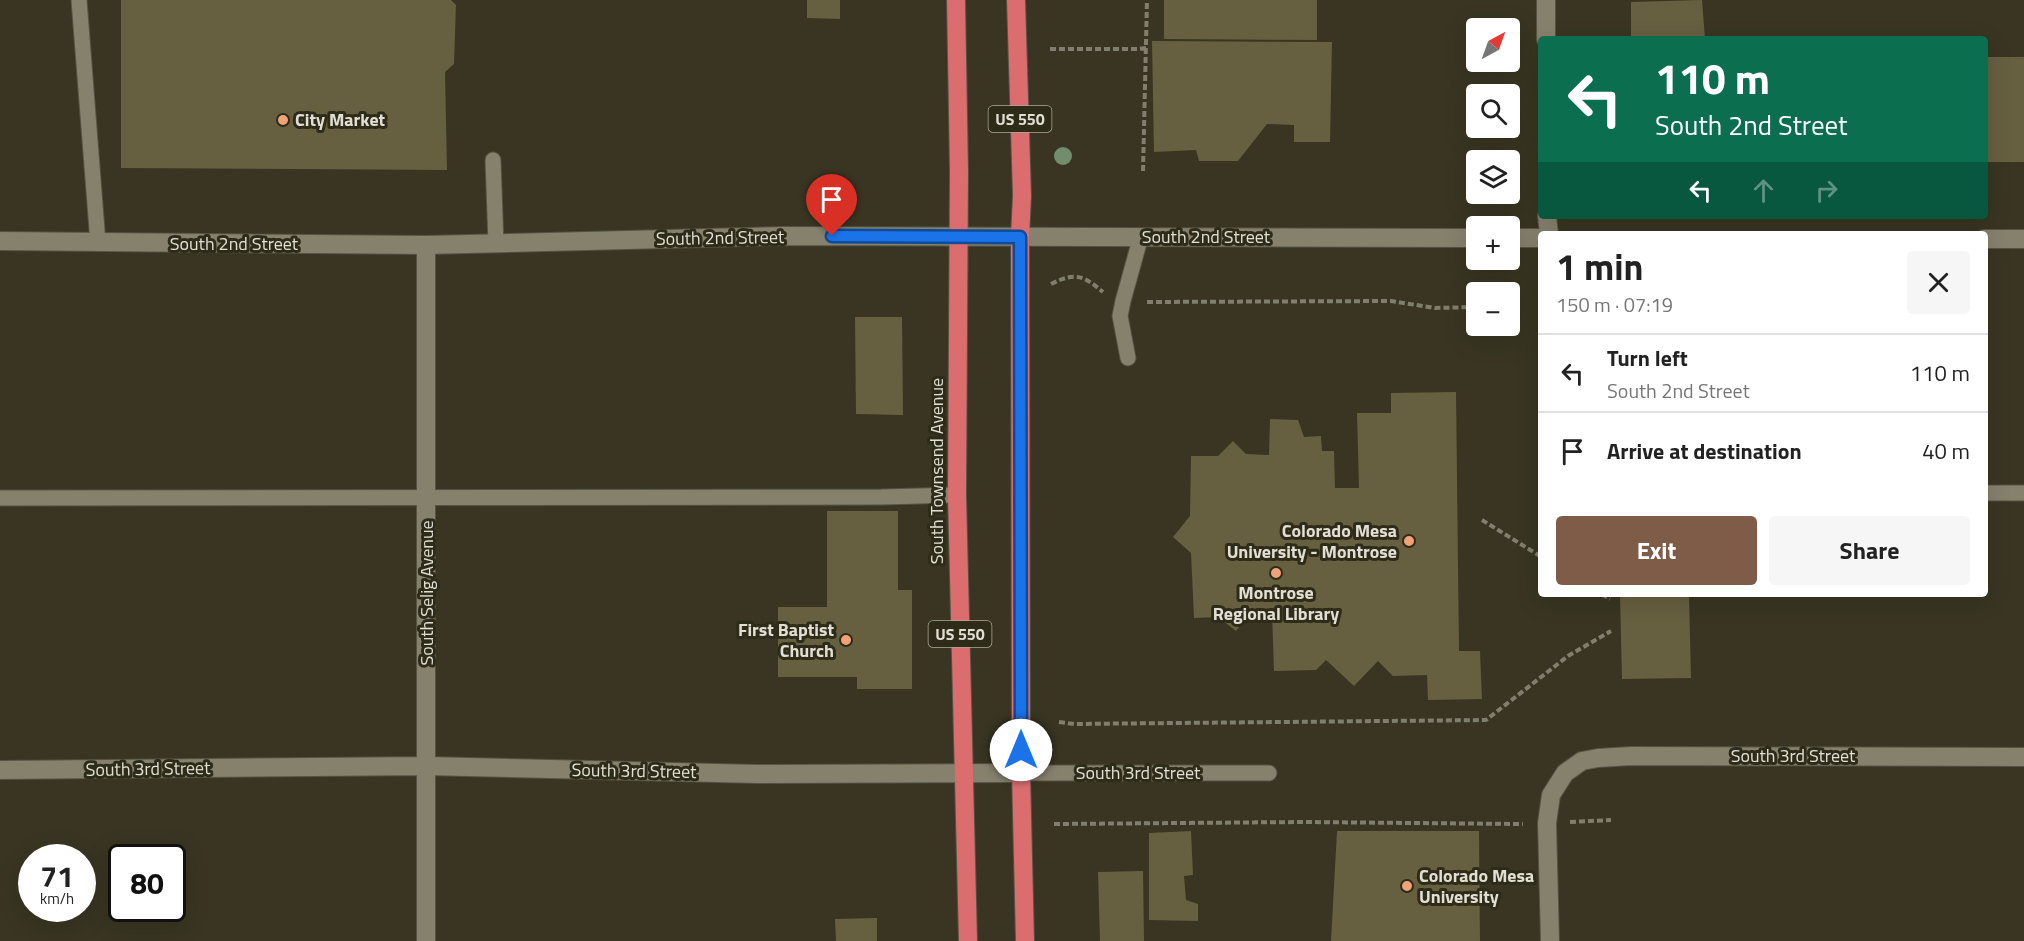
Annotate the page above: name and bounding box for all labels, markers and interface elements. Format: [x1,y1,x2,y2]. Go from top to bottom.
north arrow [1466,18,1520,72]
map controls [1466,18,1520,336]
text: 110 m [1655,46,1770,110]
icon: left [1556,60,1634,138]
button: search [1466,84,1520,138]
text: South 2nd Street [1655,104,1848,145]
place label: City Market [295,106,386,133]
road number: US 550 [988,106,1052,132]
marker: City Market [276,113,290,127]
button: layers [1466,150,1520,204]
pin [806,174,857,236]
icon: left [1684,174,1717,207]
icon: ahead [1747,174,1780,207]
icon: right [1810,174,1843,207]
icon: arrive [815,183,848,216]
button: + [1466,216,1520,270]
street label: South 2nd Street [656,223,785,252]
street label: South 2nd Street [1142,223,1271,250]
street label: South 2nd Street [170,230,299,257]
text: 1 min [1556,239,1643,294]
button: close [1907,251,1970,314]
button: − [1466,282,1520,336]
text: 150 m · 07:19 [1556,289,1673,320]
text: Turn left [1607,341,1688,375]
text: 110 m [1910,356,1970,390]
icon: left [1556,357,1589,390]
text: South 2nd Street [1607,375,1750,406]
street label: South Townsend Avenue [923,378,950,564]
text: Arrive at destination [1607,434,1802,468]
text: 40 m [1922,434,1970,468]
icon: arrive [1556,435,1589,468]
button: Exit [1556,516,1757,585]
button: Share [1769,516,1970,585]
place label: Colorado Mesa University - Montrose [1227,517,1397,565]
street label: South Selig Avenue [413,520,440,666]
marker: Colorado Mesa University - Montrose [1402,534,1416,548]
marker: Montrose Regional Library [1269,566,1283,580]
place label: Montrose Regional Library [1213,579,1339,627]
place label: First Baptist Church [738,616,834,664]
road number: US 550 [928,621,992,647]
marker: First Baptist Church [839,633,853,647]
position arrow [989,718,1053,782]
street label: South 3rd Street [1731,742,1856,769]
street label: South 3rd Street [85,754,211,783]
street label: South 3rd Street [571,756,697,785]
street label: South 3rd Street [1076,759,1201,786]
speed limit sign: 80 [108,844,186,922]
text: 71 [40,853,74,899]
place label: Colorado Mesa University [1419,862,1534,910]
marker: Colorado Mesa University [1400,879,1414,893]
text: km/h [40,887,74,910]

